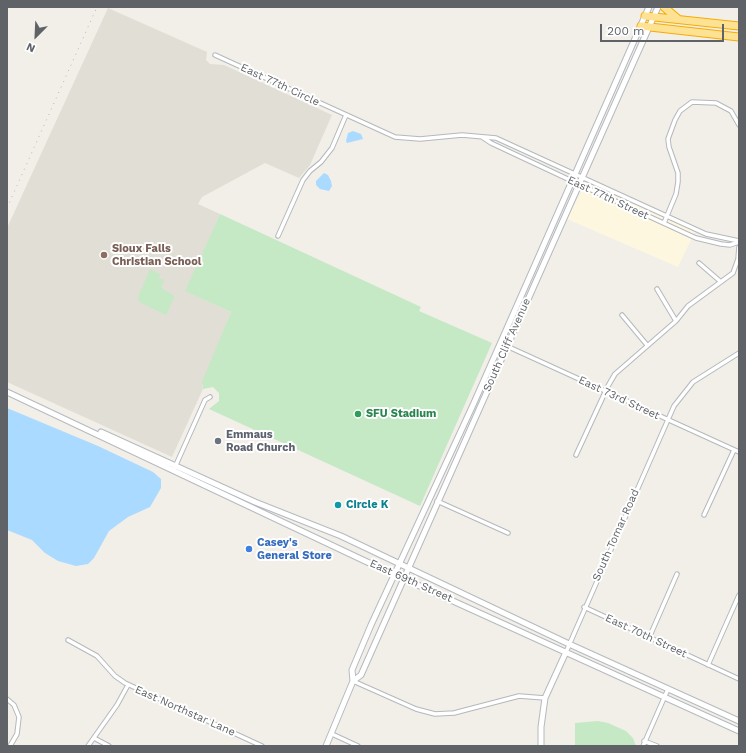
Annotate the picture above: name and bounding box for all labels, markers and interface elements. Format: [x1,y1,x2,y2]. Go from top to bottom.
north arrow [16,16,56,56]
scale bar [602,16,726,42]
text: 200 m [607,24,644,38]
text: N [25,40,37,55]
street label: East 77th Circle [238,61,322,109]
street label: East 77th Street [565,173,651,223]
place label: Sioux Falls Christian School [112,242,201,268]
marker: Sioux Falls Christian School [99,250,109,260]
street label: South Cliff Avenue [480,296,534,394]
street label: East 73rd Street [576,373,662,423]
place label: SFU Stadium [366,407,436,421]
marker: SFU Stadium [353,409,363,419]
place label: Emmaus Road Church [226,428,295,454]
marker: Emmaus Road Church [213,436,223,446]
street label: South Tomar Road [590,487,642,583]
place label: Circle K [346,498,388,512]
marker: Circle K [333,500,343,510]
place label: Casey's General Store [257,536,332,562]
marker: Casey's General Store [244,544,254,554]
street label: East 69th Street [368,557,454,605]
street label: East 70th Street [603,611,689,661]
street label: East Northstar Lane [133,683,237,739]

